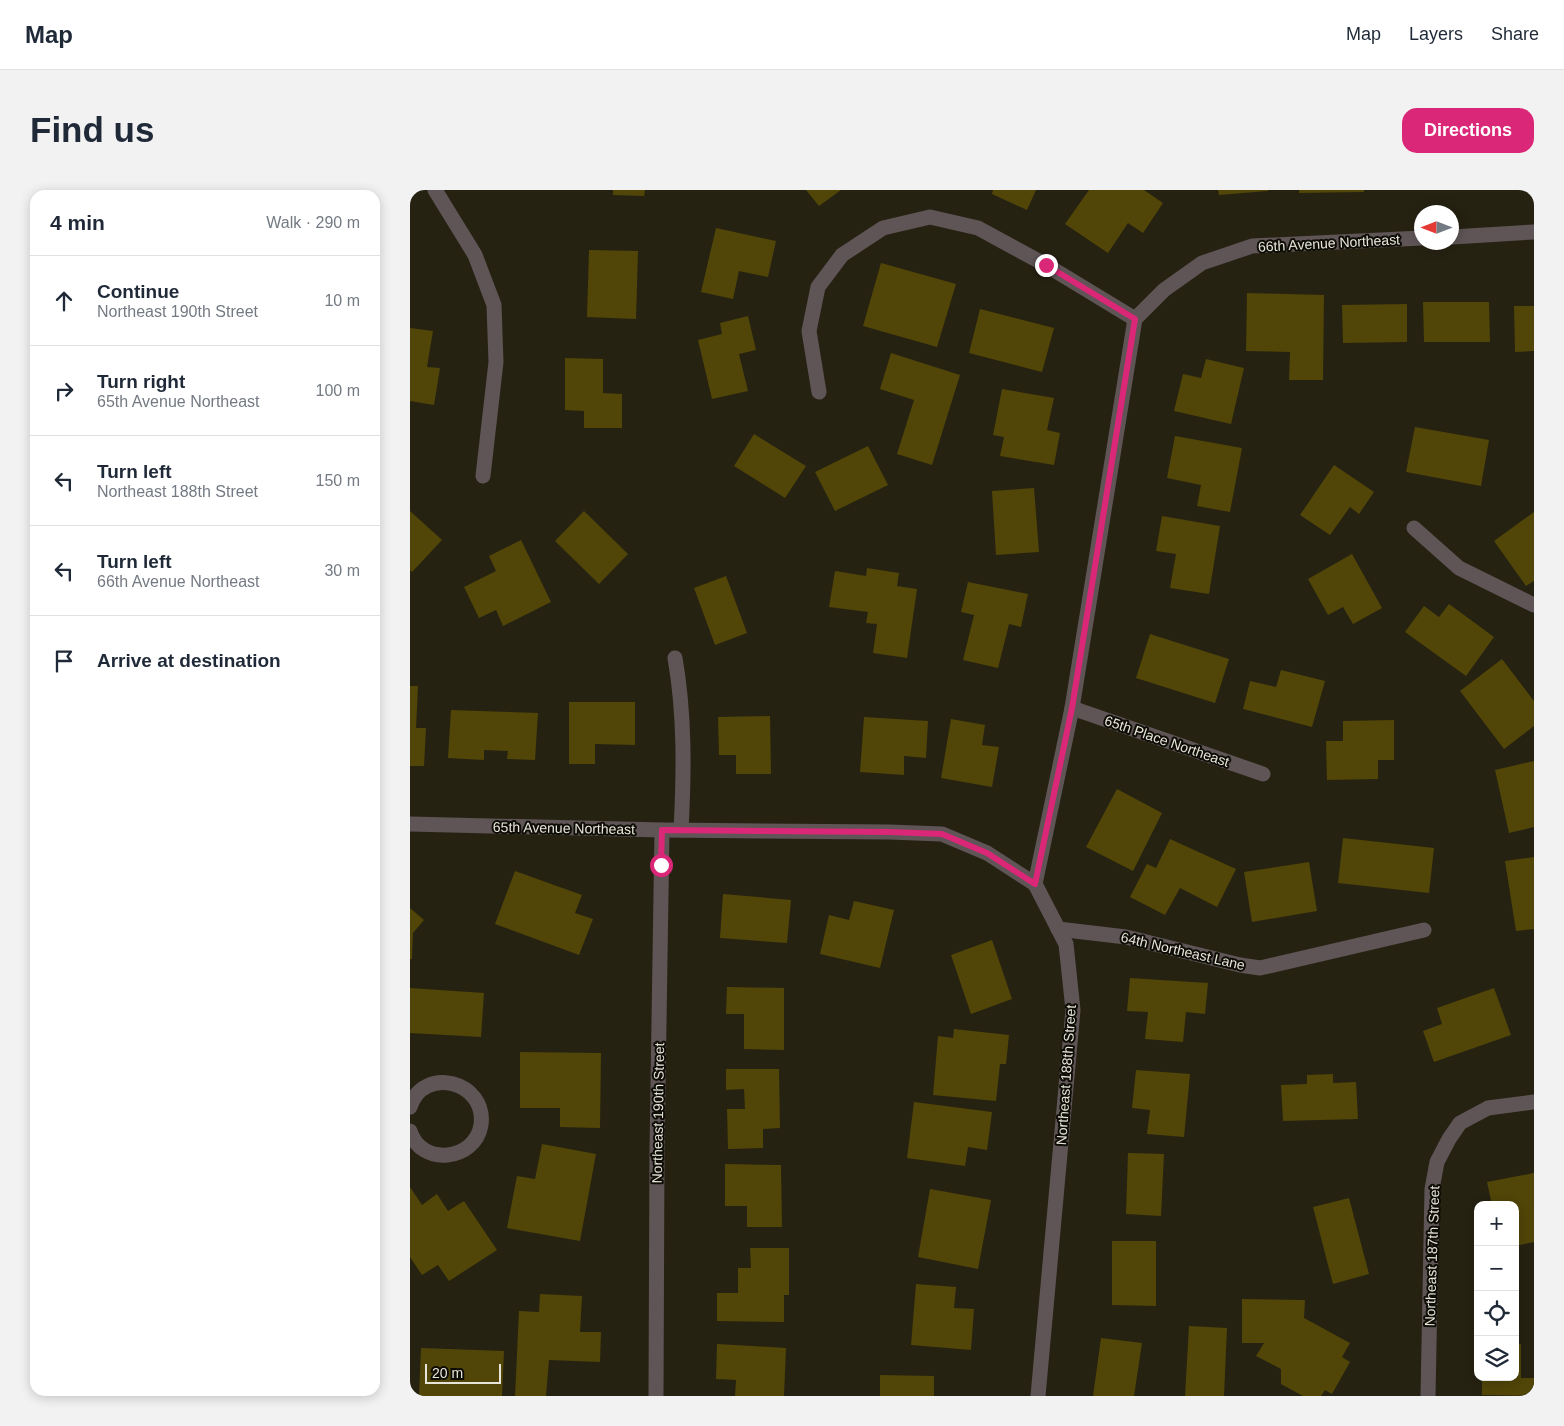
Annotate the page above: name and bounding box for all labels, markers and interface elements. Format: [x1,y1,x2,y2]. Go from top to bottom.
text: Map [25,21,73,48]
text: Map [1346,24,1381,44]
text: Layers [1409,24,1463,44]
text: Share [1491,24,1539,44]
button: Directions [1402,108,1534,153]
text: Find us [30,110,154,149]
north arrow [1414,205,1459,250]
text: 4 min [50,211,105,234]
text: Walk · 290 m [266,214,360,231]
street label: 66th Avenue Northeast [1258,231,1401,255]
route end [1035,254,1058,277]
text: Continue [97,281,179,302]
icon: ahead [50,287,78,315]
text: 10 m [324,292,360,309]
text: Northeast 190th Street [97,303,258,320]
text: Turn right [97,371,185,392]
icon: right [50,377,78,405]
text: 100 m [316,382,360,399]
text: 65th Avenue Northeast [97,393,260,410]
text: Turn left [97,461,172,482]
icon: left [50,467,78,495]
text: 150 m [316,472,360,489]
text: Northeast 188th Street [97,483,258,500]
text: Turn left [97,551,172,572]
icon: left [50,557,78,585]
text: 30 m [324,562,360,579]
text: 66th Avenue Northeast [97,573,260,590]
icon: arrive [50,647,78,675]
text: Arrive at destination [97,650,281,671]
street label: 65th Place Northeast [1103,712,1232,770]
street label: 65th Avenue Northeast [493,819,635,837]
route start [650,854,673,877]
street label: 64th Northeast Lane [1119,929,1247,973]
street label: Northeast 188th Street [1053,1004,1079,1146]
street label: Northeast 190th Street [649,1042,667,1184]
street label: Northeast 187th Street [1422,1185,1442,1327]
map controls [1474,1201,1519,1381]
button: + [1474,1201,1519,1246]
button: − [1474,1246,1519,1291]
button: locate [1474,1291,1519,1336]
button: layers [1474,1336,1519,1381]
scale bar [425,1361,501,1384]
text: 20 m [432,1365,463,1381]

